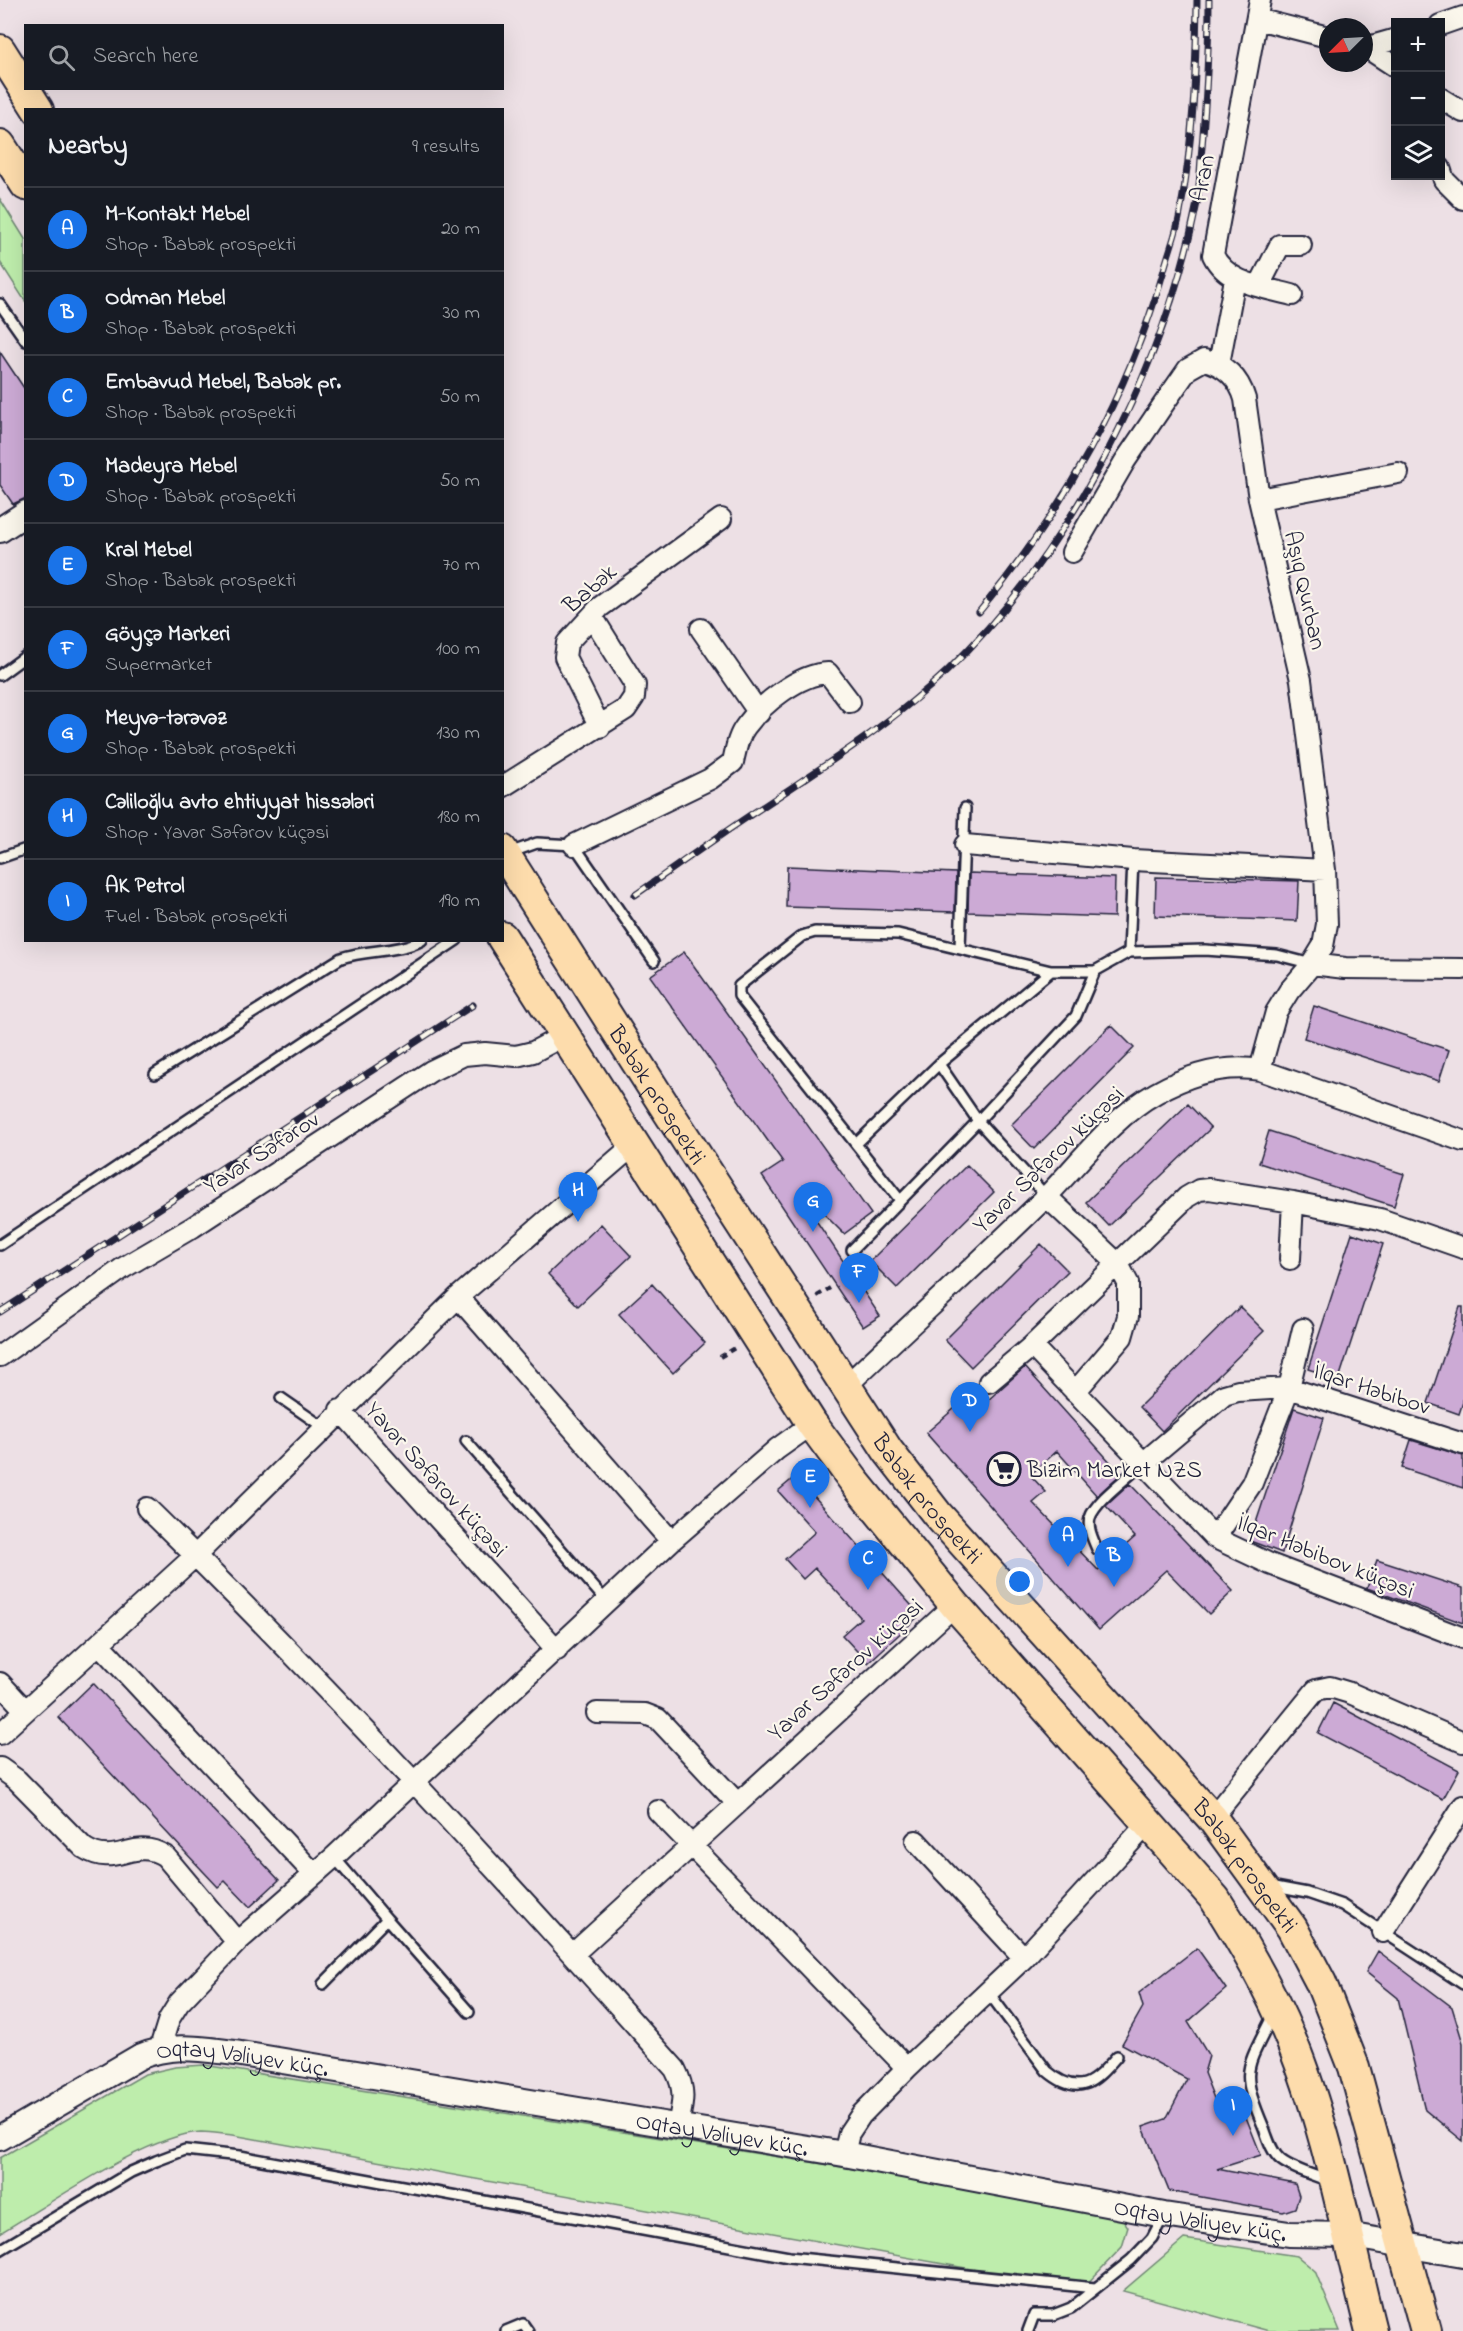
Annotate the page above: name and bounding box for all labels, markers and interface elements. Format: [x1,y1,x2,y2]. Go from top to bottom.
north arrow [1319,18,1373,72]
map controls [1391,18,1445,180]
button: + [1391,18,1445,72]
search box [24,24,504,90]
icon: search [45,41,78,74]
text: Search here [93,41,198,73]
button: − [1391,72,1445,126]
button: layers [1391,126,1445,180]
text: Nearby [48,128,127,166]
text: 9 results [412,133,480,162]
street label: Aran [1183,152,1226,205]
text: M-Kontakt Mebel [105,199,250,231]
text: A [61,215,74,244]
text: 20 m [441,215,480,244]
text: Shop · Babək prospekti [105,231,296,260]
text: Odman Mebel [105,283,226,315]
text: B [61,299,74,328]
text: 30 m [443,299,480,328]
text: Shop · Babək prospekti [105,315,296,344]
text: Embavud Mebel, Babək pr. [105,367,341,399]
text: C [62,383,73,412]
text: 50 m [439,383,480,412]
text: Shop · Babək prospekti [105,399,296,428]
text: Madeyra Mebel [105,451,237,483]
text: D [60,467,75,496]
text: 50 m [439,467,480,496]
text: Shop · Babək prospekti [105,483,296,512]
street label: Aşıq Qurban [1273,528,1334,654]
text: Kral Mebel [105,535,192,567]
text: E [61,551,74,580]
text: 70 m [443,551,480,580]
street label: Babək [555,556,626,624]
text: Shop · Babək prospekti [105,567,296,596]
text: Göyçə Markeri [105,619,230,651]
text: F [61,635,74,664]
text: 100 m [436,635,480,664]
text: Supermarket [105,651,212,680]
text: Meyvə-tərəvəz [105,703,227,735]
text: G [61,719,74,748]
text: 130 m [436,719,480,748]
text: Shop · Babək prospekti [105,735,296,764]
text: Cəliloğlu avto ehtiyyat hissələri [105,787,374,819]
text: H [62,803,73,832]
text: 180 m [437,803,480,832]
text: Shop · Yavər Səfərov küçəsi [105,819,329,848]
text: AK Petrol [105,871,185,903]
text: I [65,887,70,916]
text: 190 m [438,887,480,916]
text: Fuel · Babək prospekti [105,903,288,932]
street label: Babək prospekti [597,1018,713,1173]
street label: Yavər Səfərov küçəsi [966,1079,1134,1243]
street label: Yavər Səfərov [198,1103,328,1205]
pin: H [558,1172,598,1222]
pin: G [794,1182,832,1232]
pin: F [840,1254,878,1303]
street label: İlqar Həbibov [1308,1355,1435,1426]
pin: D [950,1382,990,1432]
street label: Yavər Səfərov küçəsi [355,1395,515,1566]
street label: Babək prospekti [861,1427,990,1573]
supermarket icon: Bizim Market NZS [986,1451,1022,1487]
place label: Bizim Market NZS [1026,1454,1202,1489]
pin: E [790,1458,830,1508]
street label: İlqar Həbibov küçəsi [1231,1507,1419,1610]
pin: A [1048,1518,1088,1567]
pin: B [1094,1538,1134,1587]
pin: C [848,1540,888,1590]
your location [1005,1567,1034,1596]
street label: Yavər Səfərov küçəsi [761,1591,932,1751]
street label: Babək prospekti [1182,1791,1305,1941]
street label: Oqtay Vəliyev küç. [153,2033,331,2088]
pin: I [1214,2086,1252,2136]
street label: Oqtay Vəliyev küç. [633,2105,811,2168]
street label: Oqtay Vəliyev küç. [1111,2191,1289,2253]

